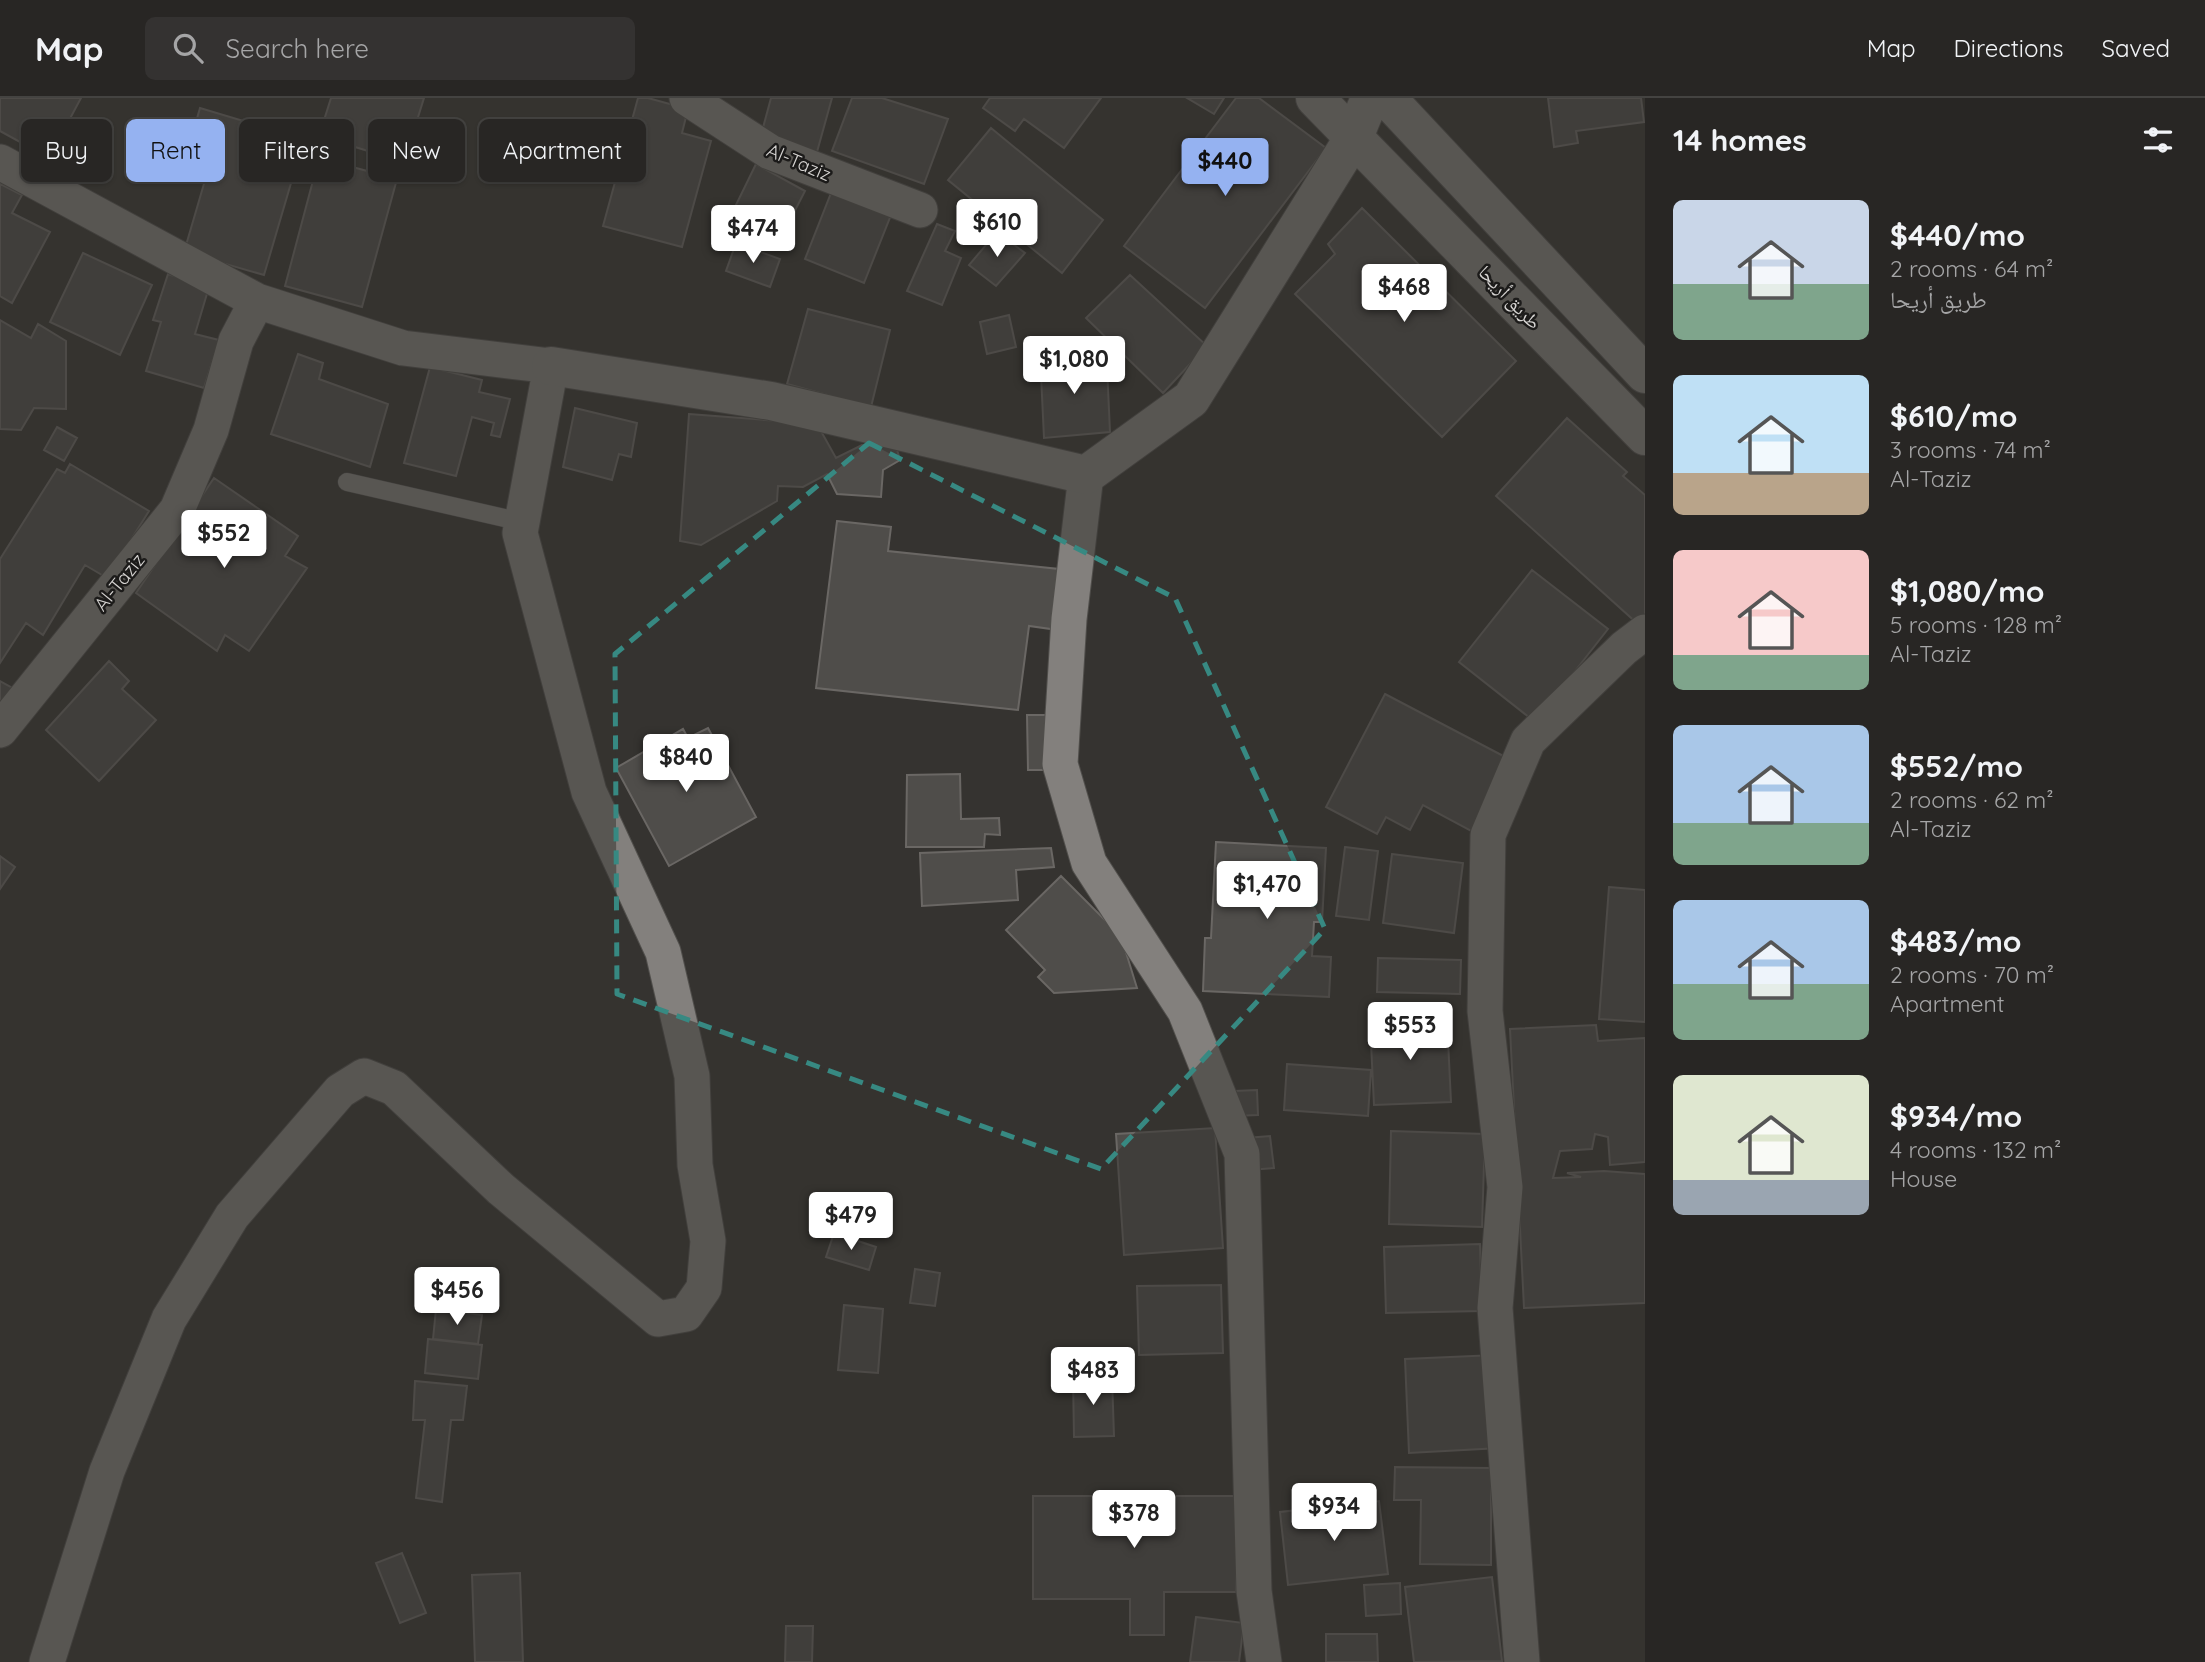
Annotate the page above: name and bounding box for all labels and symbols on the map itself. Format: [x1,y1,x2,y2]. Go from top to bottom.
street label: Al-Taziz [763,138,835,186]
pin: $440 [1184,139,1266,198]
pin: $610 [956,200,1038,259]
pin: $474 [712,206,794,265]
street label: طريق أريحا [1474,260,1546,334]
pin: $468 [1363,264,1445,324]
pin: $1,080 [1017,336,1131,396]
pin: $552 [183,510,265,570]
street label: Al-Taziz [88,548,150,616]
pin: $840 [645,734,727,794]
pin: $1,470 [1210,862,1324,921]
pin: $553 [1369,1002,1451,1062]
pin: $479 [810,1192,892,1252]
pin: $456 [416,1268,498,1327]
pin: $483 [1052,1348,1134,1407]
pin: $934 [1293,1484,1375,1543]
pin: $378 [1093,1490,1175,1550]

